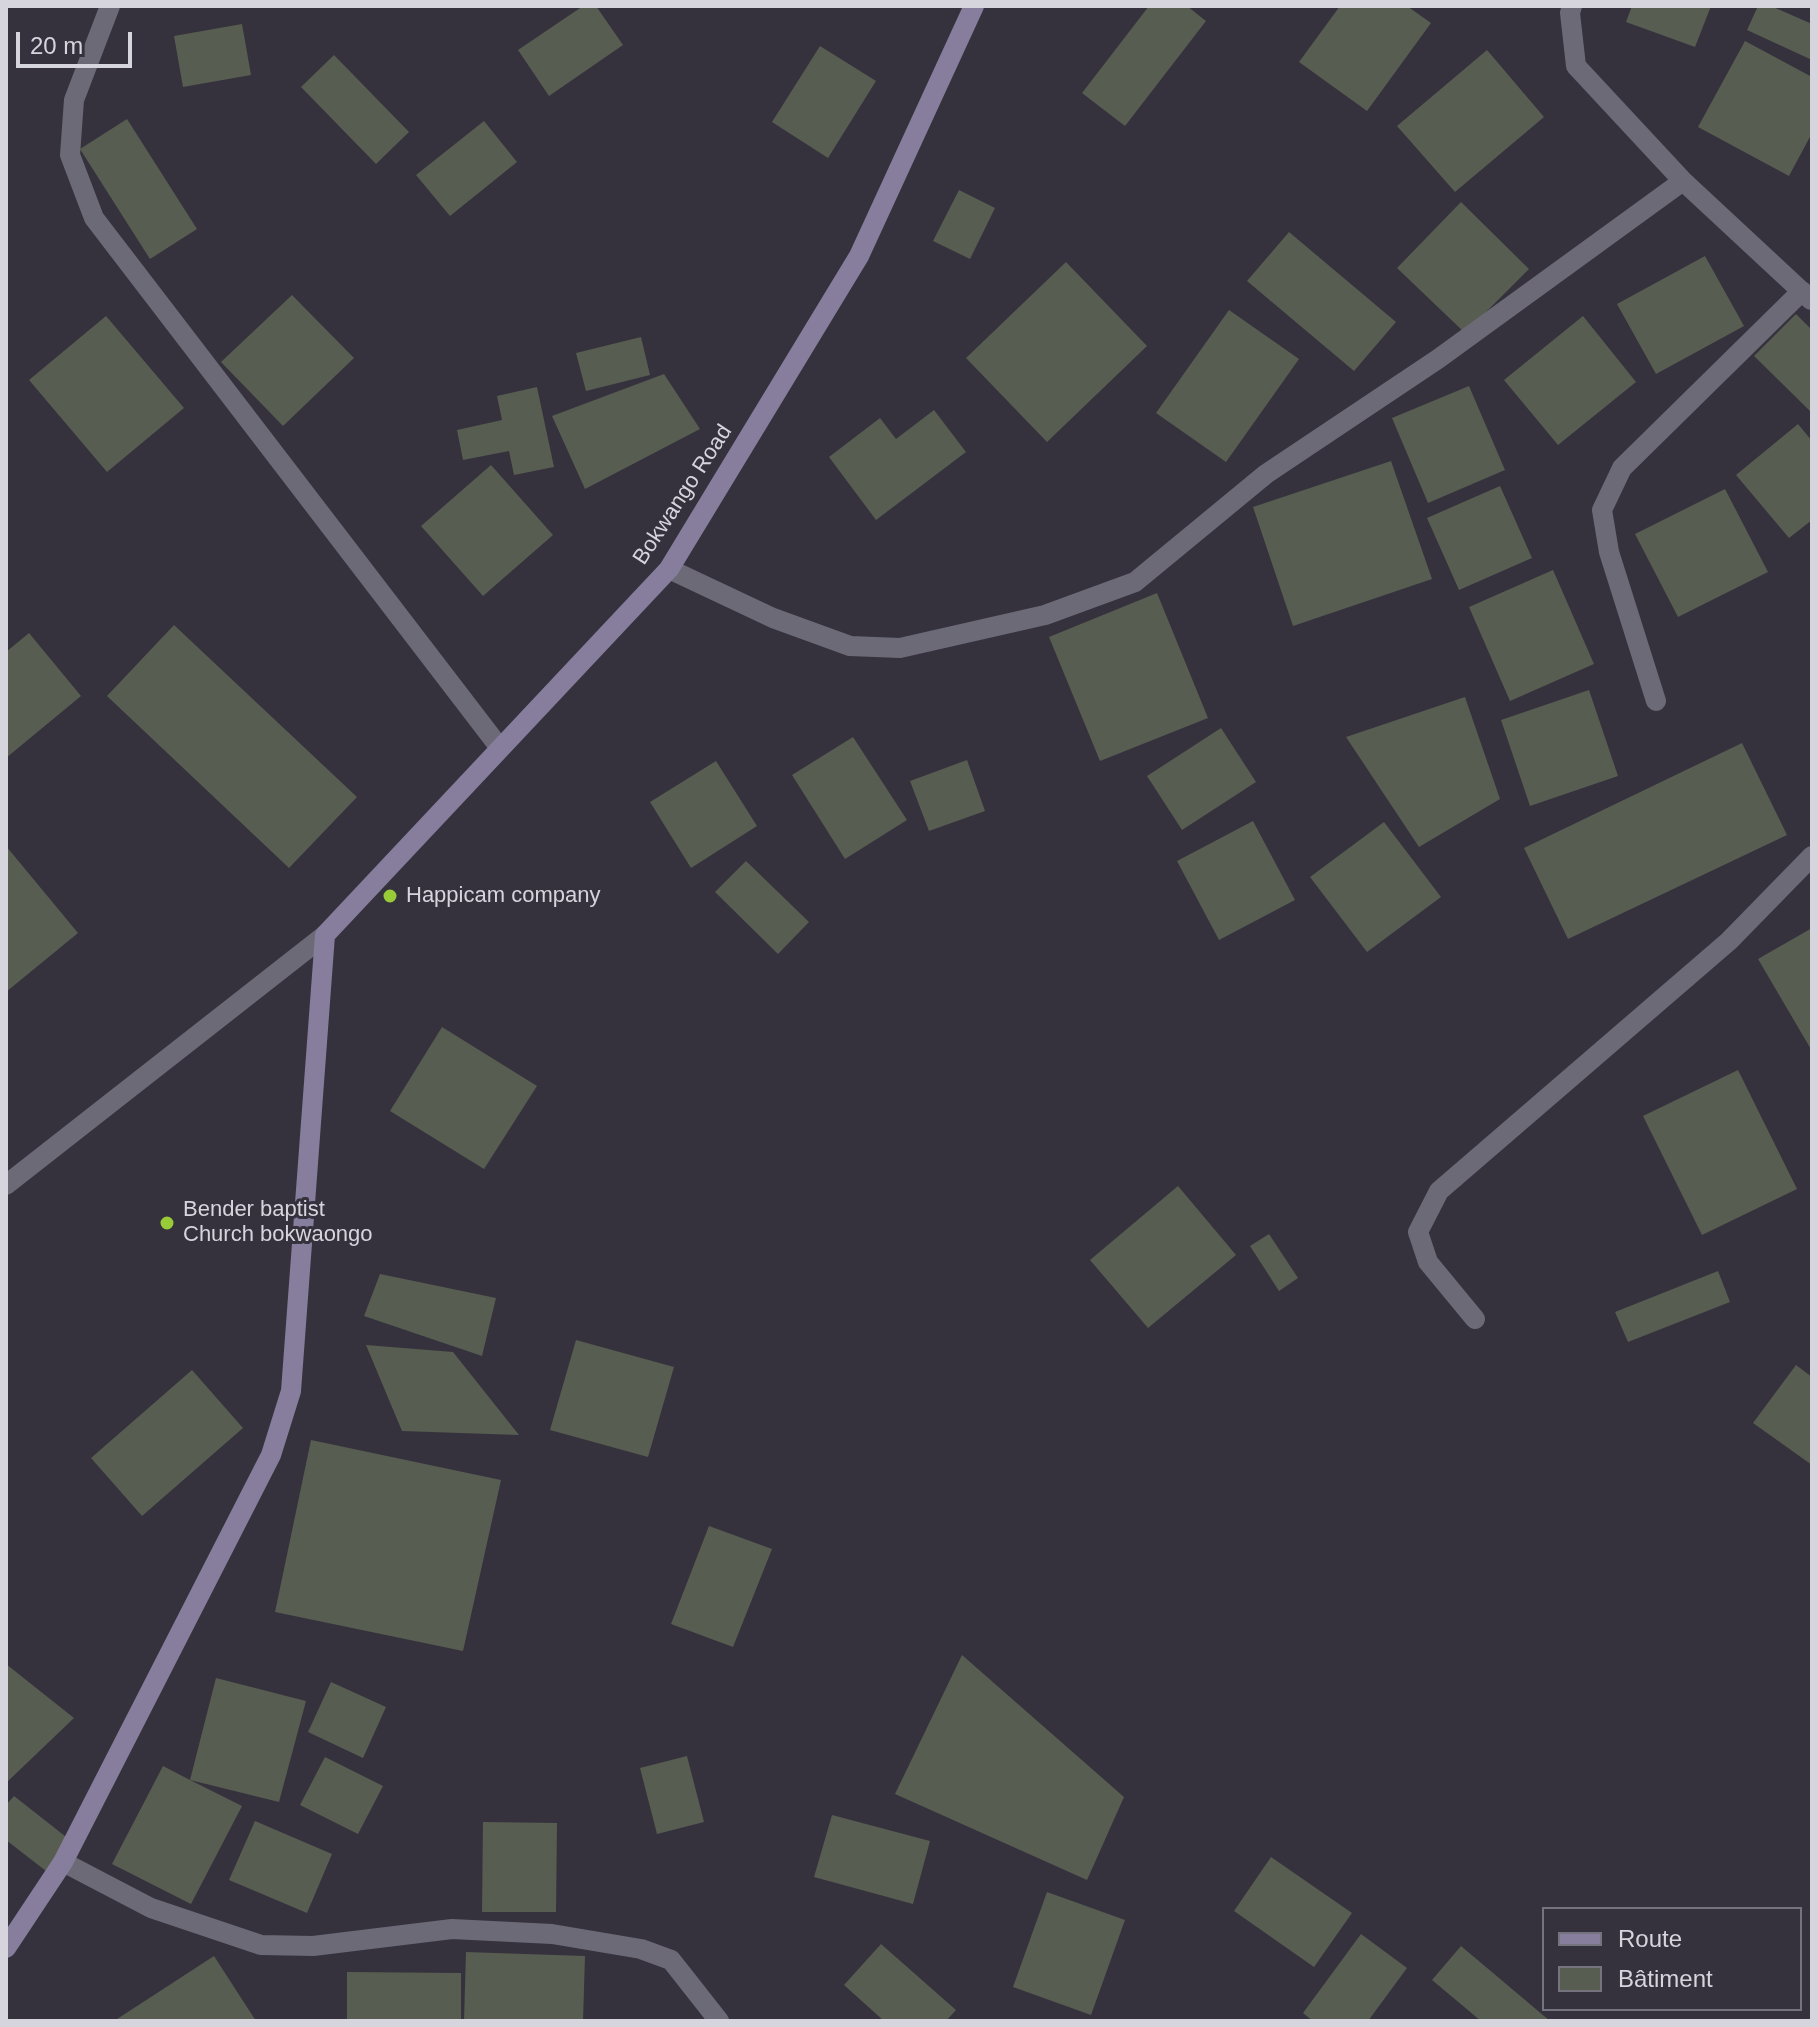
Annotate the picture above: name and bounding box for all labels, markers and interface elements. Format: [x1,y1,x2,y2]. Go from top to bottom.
scale bar [20,16,136,66]
text: 20 m [30,32,83,59]
street label: Bokwango Road [628,420,738,570]
place label: Happicam company [406,883,600,909]
marker: Happicam company [381,887,399,905]
place label: Bender baptist Church bokwaongo [183,1197,373,1248]
marker: Bender baptist Church bokwaongo [158,1214,176,1232]
legend [1542,1907,1802,2011]
text: Route [1618,1925,1682,1952]
text: Bâtiment [1618,1965,1713,1992]

